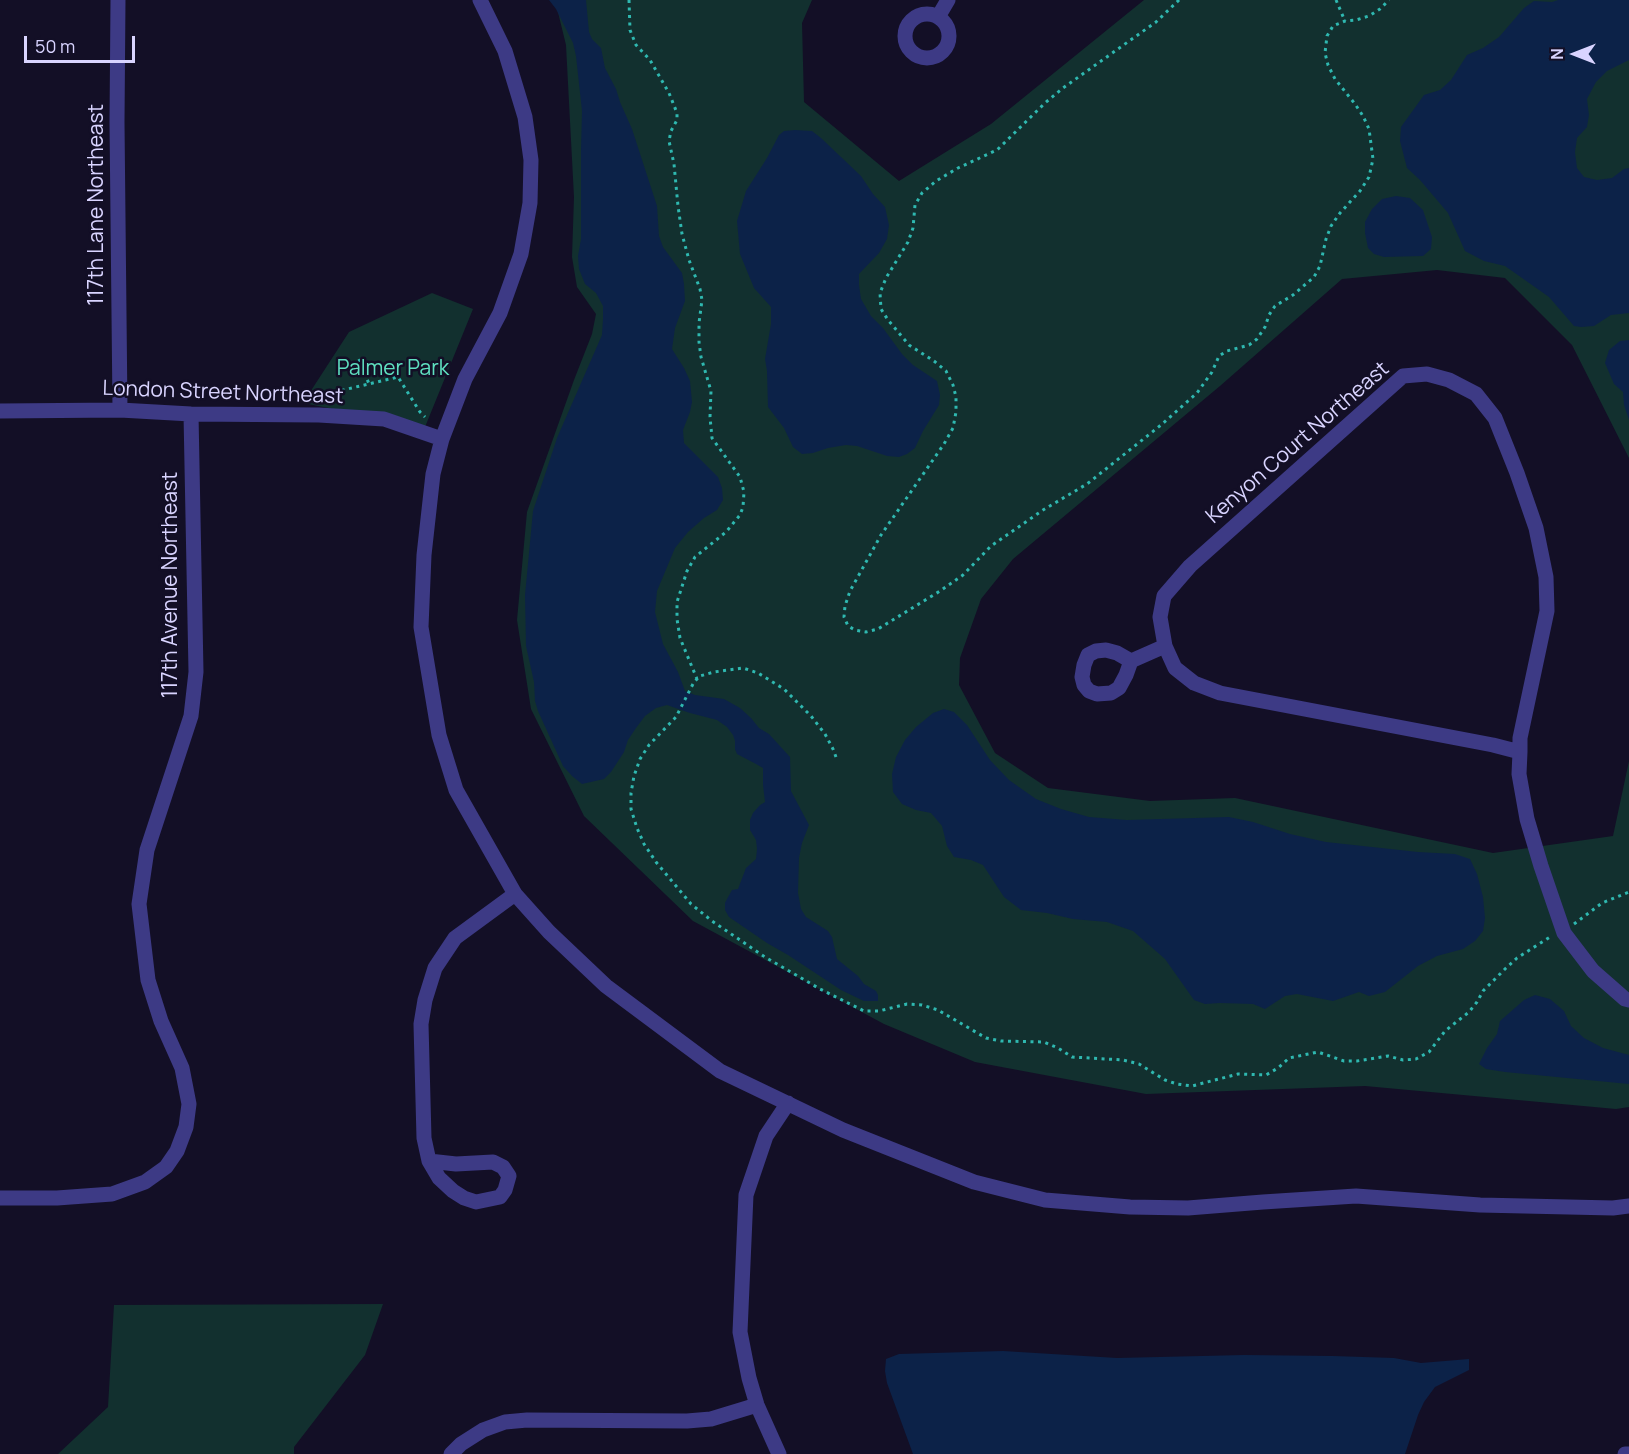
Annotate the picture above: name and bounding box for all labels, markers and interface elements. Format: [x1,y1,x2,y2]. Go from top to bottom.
scale bar [27,24,138,62]
north arrow [1545,24,1605,84]
text: 50 m [35,34,75,58]
text: N [1546,48,1568,60]
street label: 117th Lane Northeast [84,104,110,306]
park label: Palmer Park [337,356,449,382]
street label: Kenyon Court Northeast [1201,357,1395,529]
street label: London Street Northeast [102,376,344,410]
street label: 117th Avenue Northeast [158,472,184,698]

